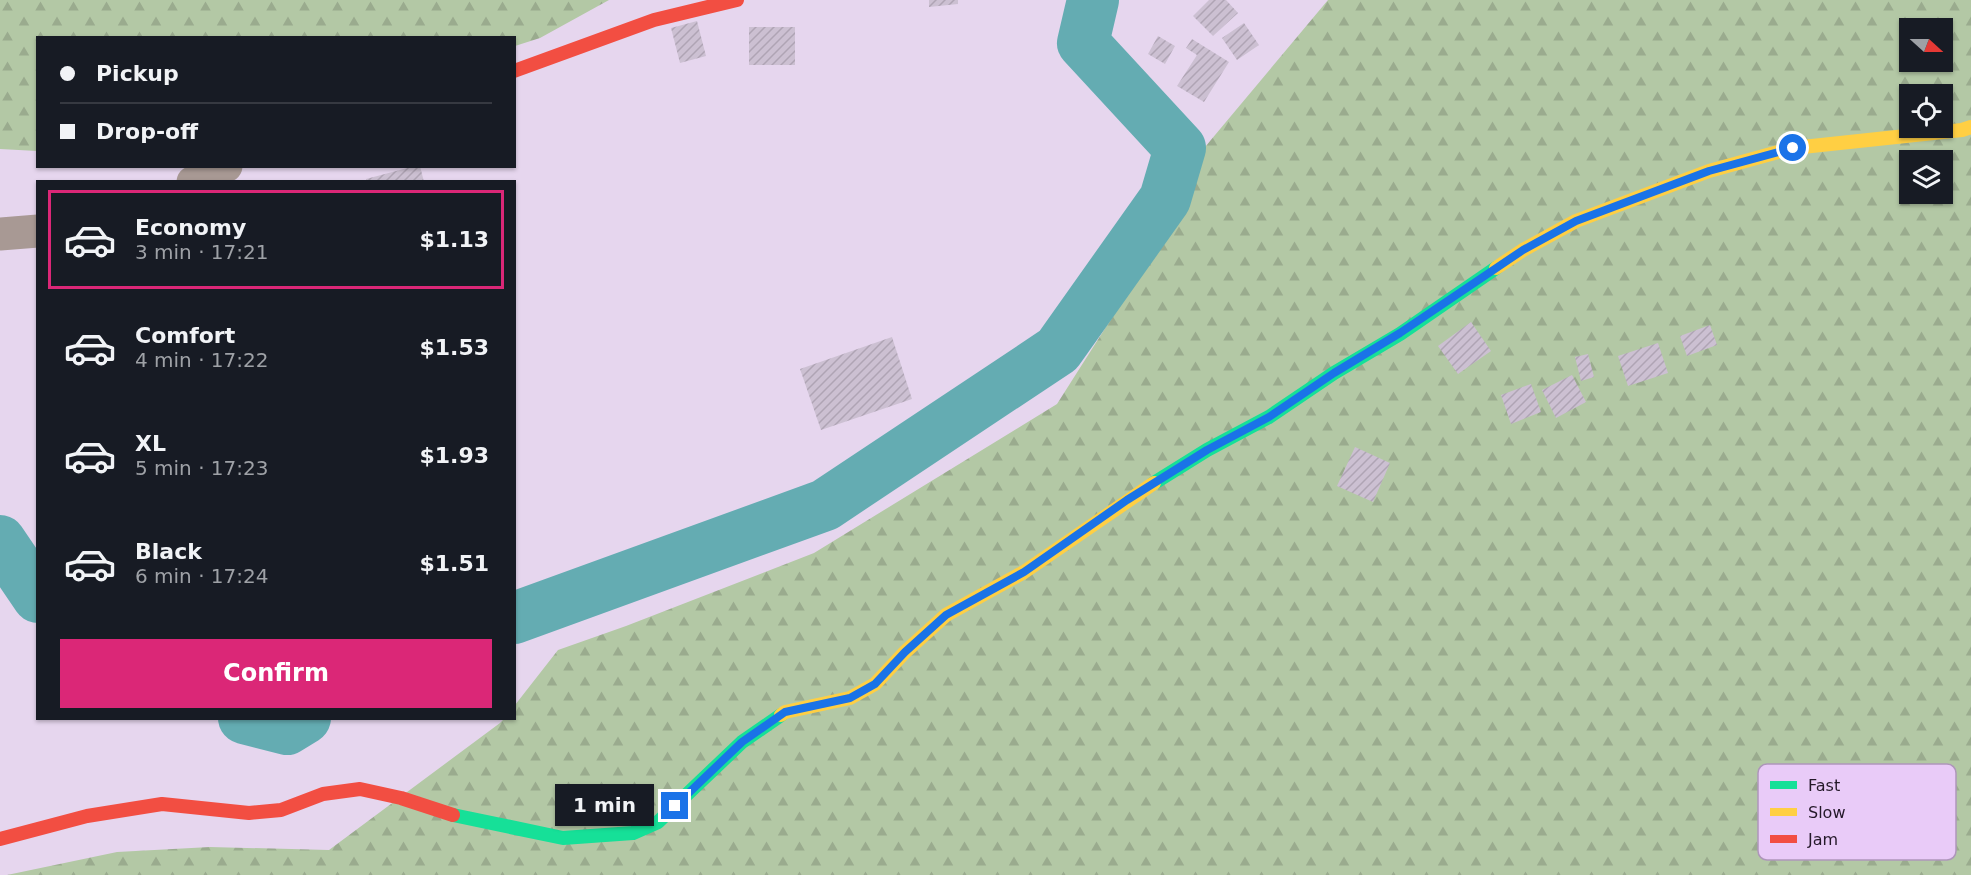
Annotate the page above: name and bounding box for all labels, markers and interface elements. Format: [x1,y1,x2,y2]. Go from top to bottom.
north arrow [1899,18,1953,72]
map controls [1899,18,1953,204]
text: Pickup [96,61,179,86]
button: locate [1899,84,1953,138]
text: Drop-off [96,119,198,144]
route start [1779,134,1806,161]
button: layers [1899,150,1953,204]
icon: car [63,213,117,267]
text: Economy [135,215,246,240]
text: $1.13 [419,227,489,252]
text: 3 min · 17:21 [135,240,269,264]
icon: car [63,321,117,375]
text: Comfort [135,323,235,348]
text: $1.53 [419,335,489,360]
text: 4 min · 17:22 [135,348,269,372]
icon: car [63,429,117,483]
text: XL [135,431,166,456]
text: $1.93 [419,443,489,468]
text: 5 min · 17:23 [135,456,269,480]
icon: car [63,537,117,591]
text: Black [135,539,202,564]
text: $1.51 [419,551,489,576]
text: 6 min · 17:24 [135,564,269,588]
button: Confirm [60,639,492,708]
legend [1758,764,1956,860]
text: Fast [1808,776,1840,795]
callout: 1 min [555,785,654,827]
route end [661,792,688,819]
text: 1 min [573,793,636,817]
text: Slow [1808,803,1845,822]
text: Jam [1807,830,1838,849]

